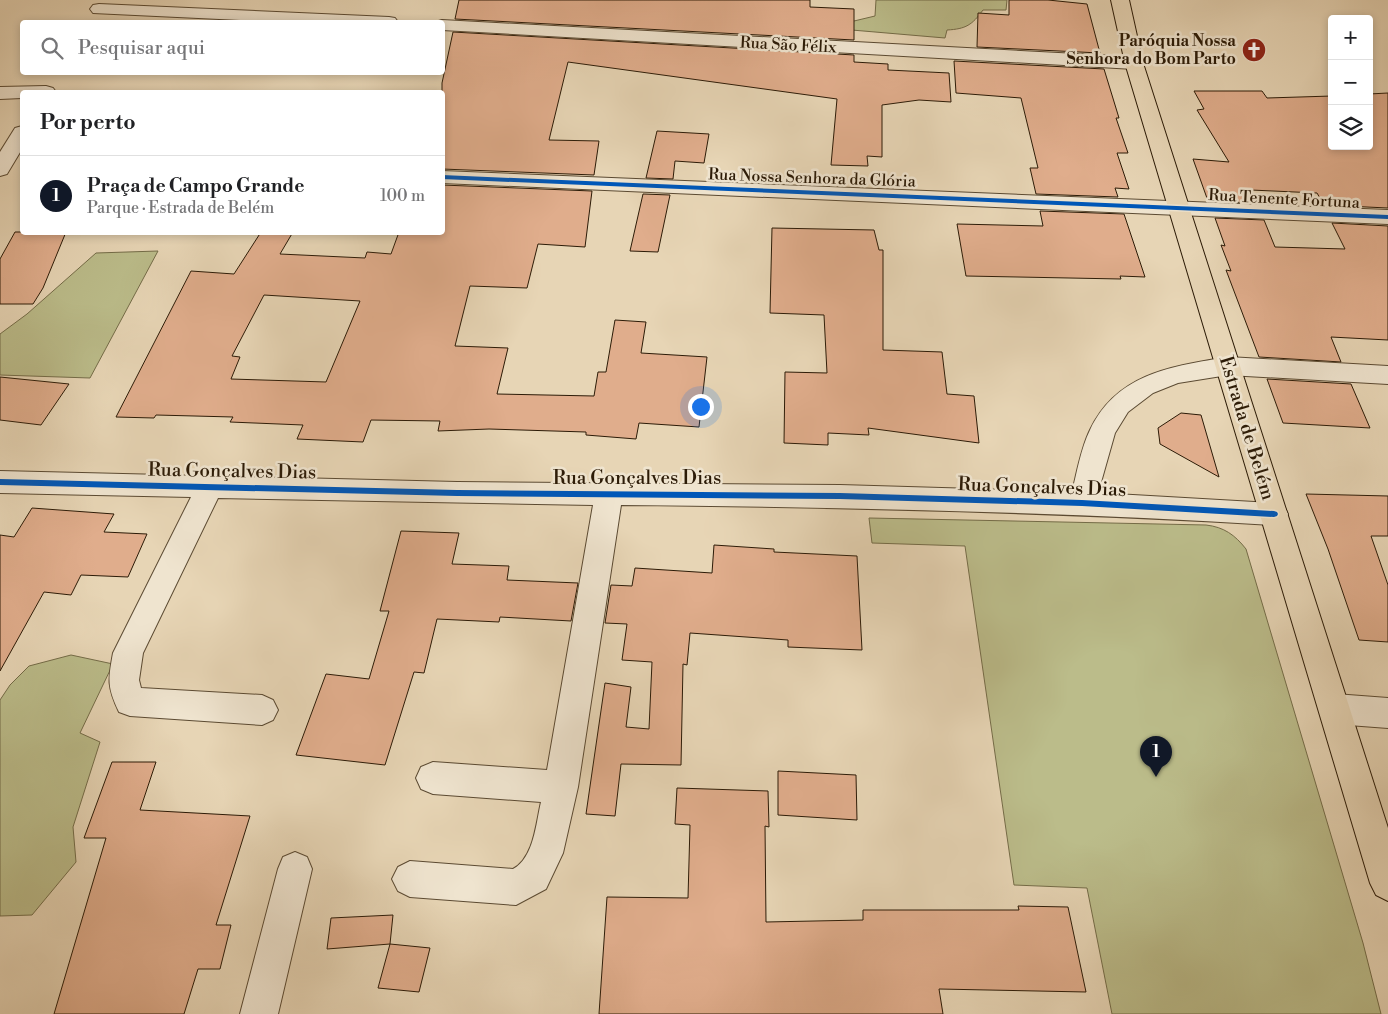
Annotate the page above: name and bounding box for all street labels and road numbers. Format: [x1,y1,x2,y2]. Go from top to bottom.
street label: Rua São Félix [739,32,838,58]
street label: Rua Nossa Senhora da Glória [708,164,917,192]
street label: Rua Tenente Fortuna [1208,185,1361,213]
street label: Estrada de Belém [1214,353,1280,503]
street label: Rua Gonçalves Dias [148,458,316,484]
street label: Rua Gonçalves Dias [553,466,721,490]
street label: Rua Gonçalves Dias [957,472,1127,502]

